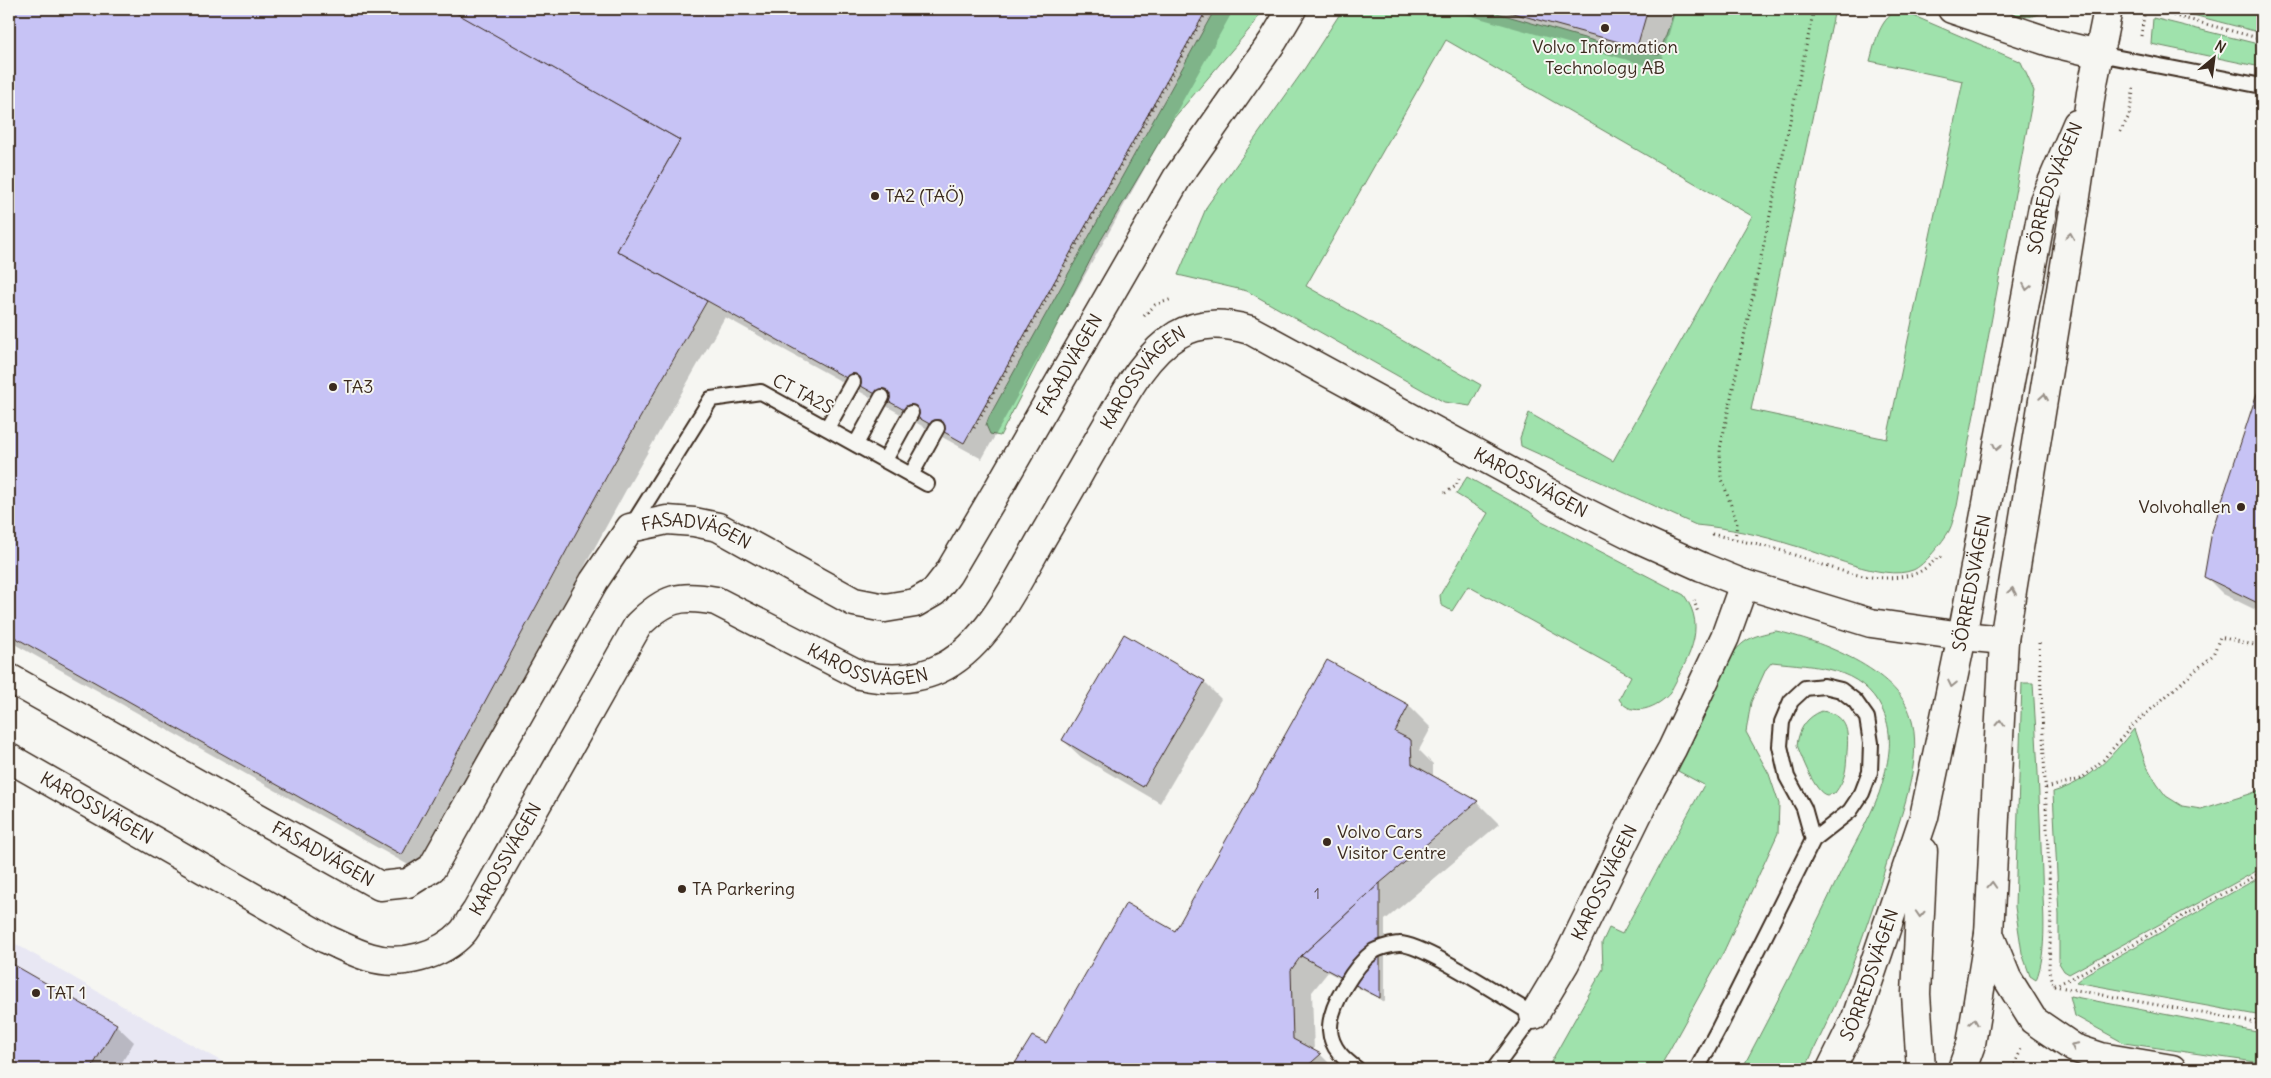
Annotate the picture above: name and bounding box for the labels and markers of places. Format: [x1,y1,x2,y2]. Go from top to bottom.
marker: Volvo Information Technology AB [1599,22,1611,34]
place label: Volvo Information Technology AB [1532,35,1678,79]
place label: TA2 (TAÖ) [885,184,964,207]
marker: TA2 (TAÖ) [869,190,881,202]
place label: TA3 [343,375,373,398]
marker: TA3 [327,381,339,393]
place label: Volvohallen [2139,495,2231,518]
marker: Volvohallen [2235,501,2247,513]
place label: Volvo Cars Visitor Centre [1337,820,1446,864]
marker: Volvo Cars Visitor Centre [1321,836,1333,848]
place label: TA Parkering [692,877,795,900]
marker: TA Parkering [676,883,688,895]
place label: TAT 1 [46,981,86,1004]
marker: TAT 1 [30,987,42,999]

